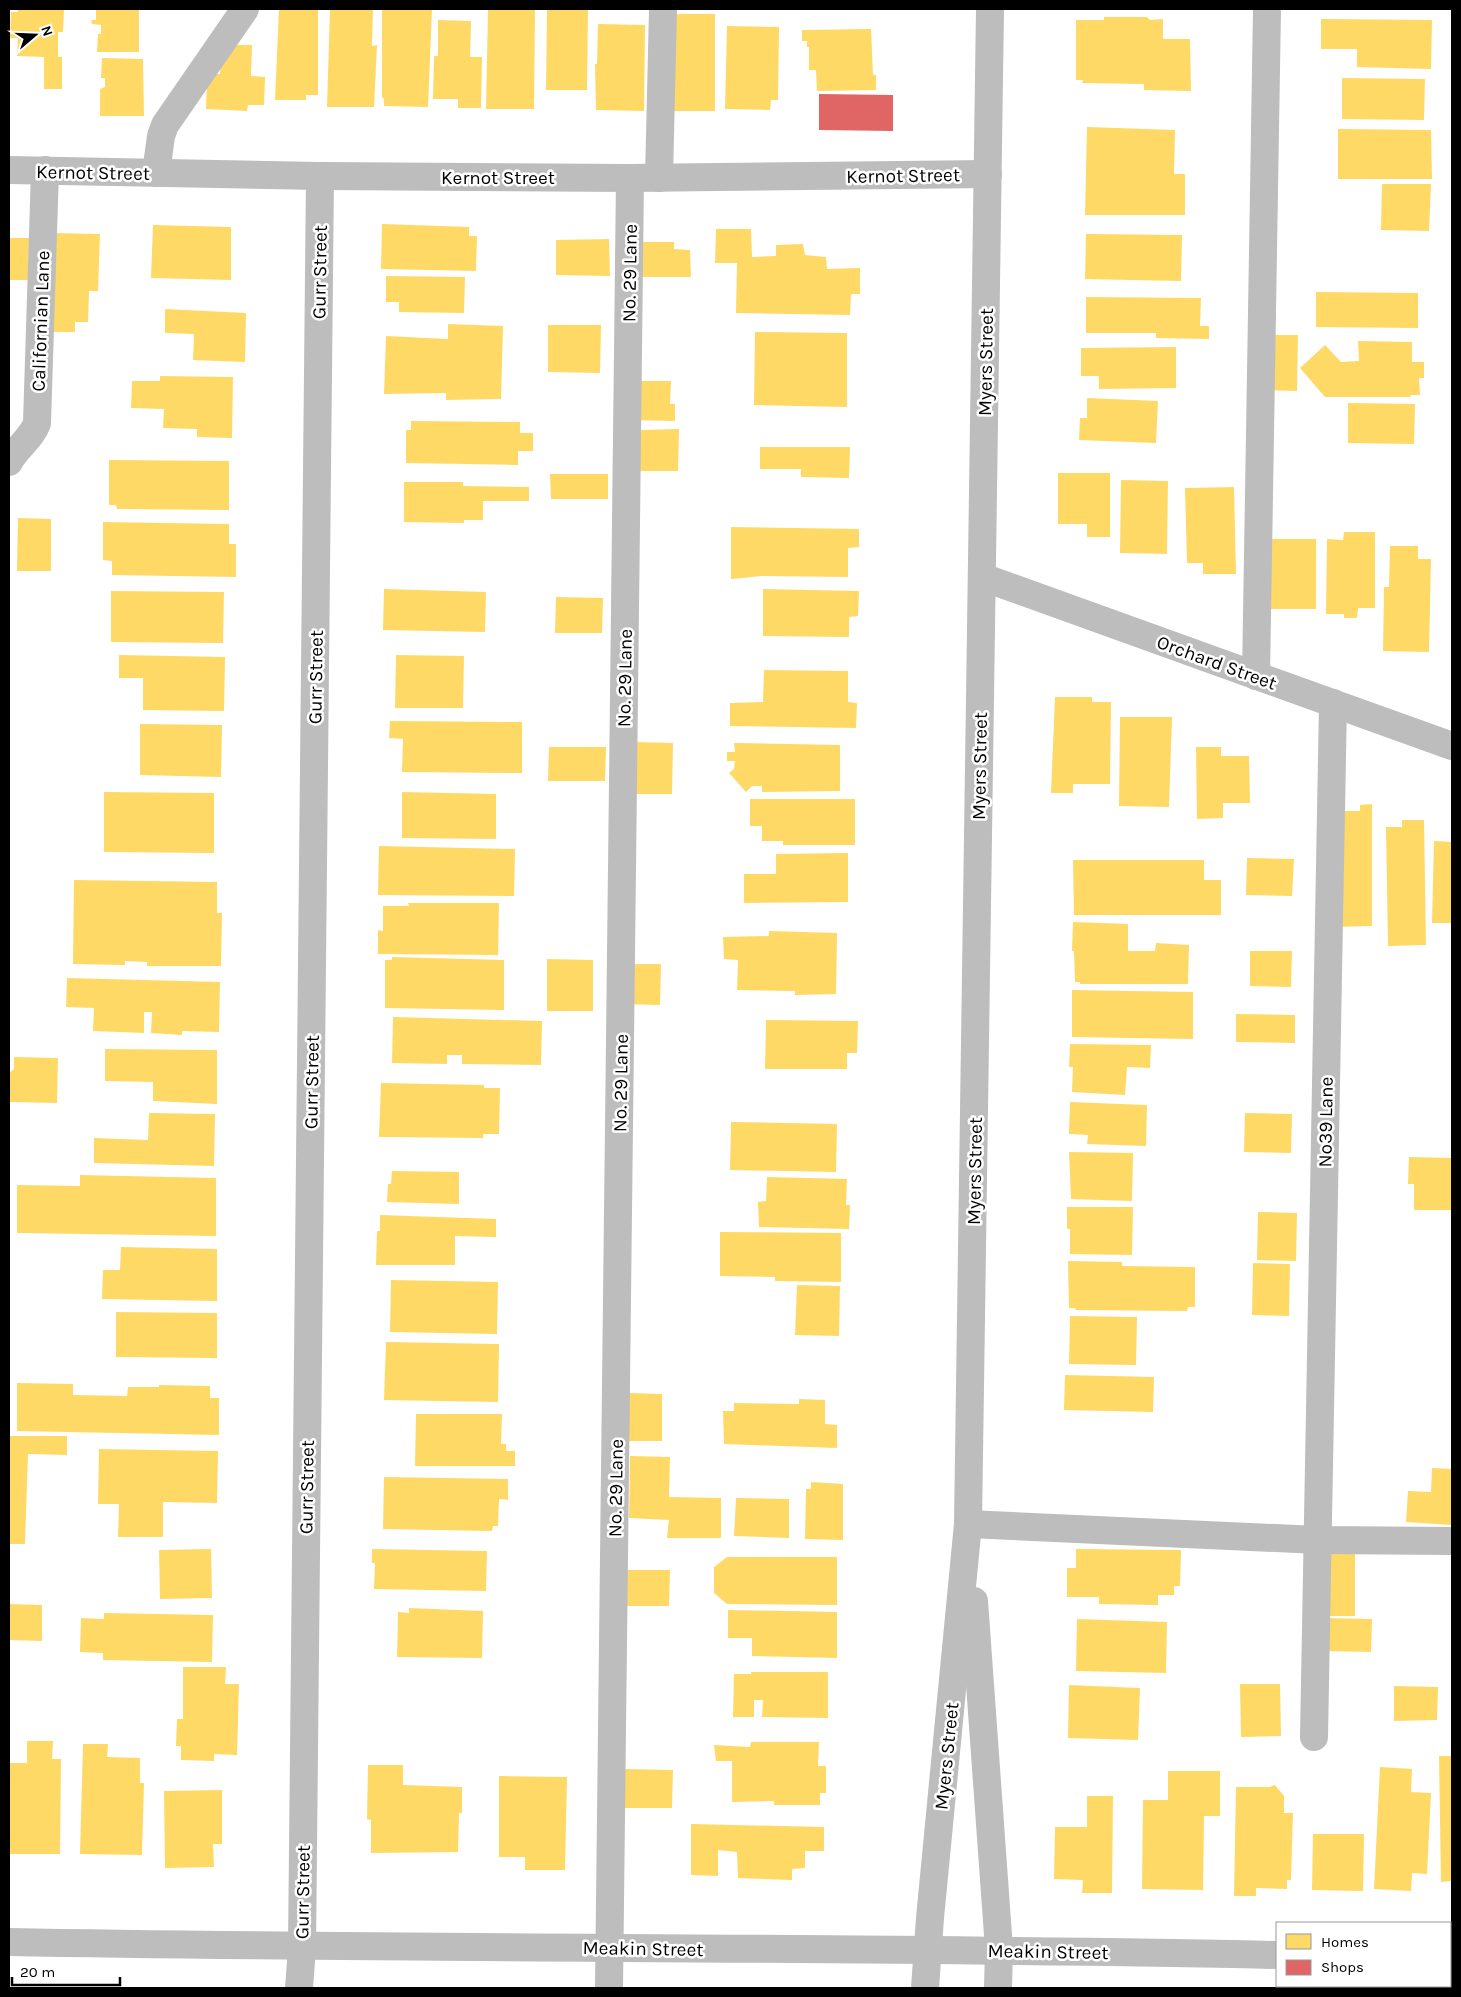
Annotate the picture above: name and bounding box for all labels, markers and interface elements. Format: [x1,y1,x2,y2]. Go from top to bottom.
north arrow [10,10,60,60]
text: N [37,23,56,38]
street label: Kernot Street [36,161,150,185]
street label: Kernot Street [846,164,960,188]
street label: Kernot Street [441,167,555,189]
street label: No. 29 Lane [618,224,642,322]
street label: Gurr Street [308,225,332,319]
street label: Californian Lane [28,250,54,392]
street label: Myers Street [974,308,998,416]
street label: No. 29 Lane [613,629,637,727]
street label: Gurr Street [304,630,328,724]
street label: Orchard Street [1154,631,1279,695]
street label: Myers Street [968,712,992,820]
street label: No. 29 Lane [609,1034,633,1132]
street label: Gurr Street [300,1035,324,1129]
street label: No39 Lane [1314,1076,1338,1168]
street label: Myers Street [963,1117,987,1225]
street label: No. 29 Lane [604,1439,628,1537]
street label: Gurr Street [295,1440,319,1534]
street label: Myers Street [930,1701,964,1811]
street label: Gurr Street [291,1845,315,1939]
legend [1276,1922,1451,1987]
text: Homes [1321,1933,1369,1951]
street label: Meakin Street [582,1937,704,1961]
street label: Meakin Street [987,1940,1109,1964]
scale bar [12,1954,120,1986]
text: Shops [1321,1958,1364,1976]
text: 20 m [20,1963,55,1981]

